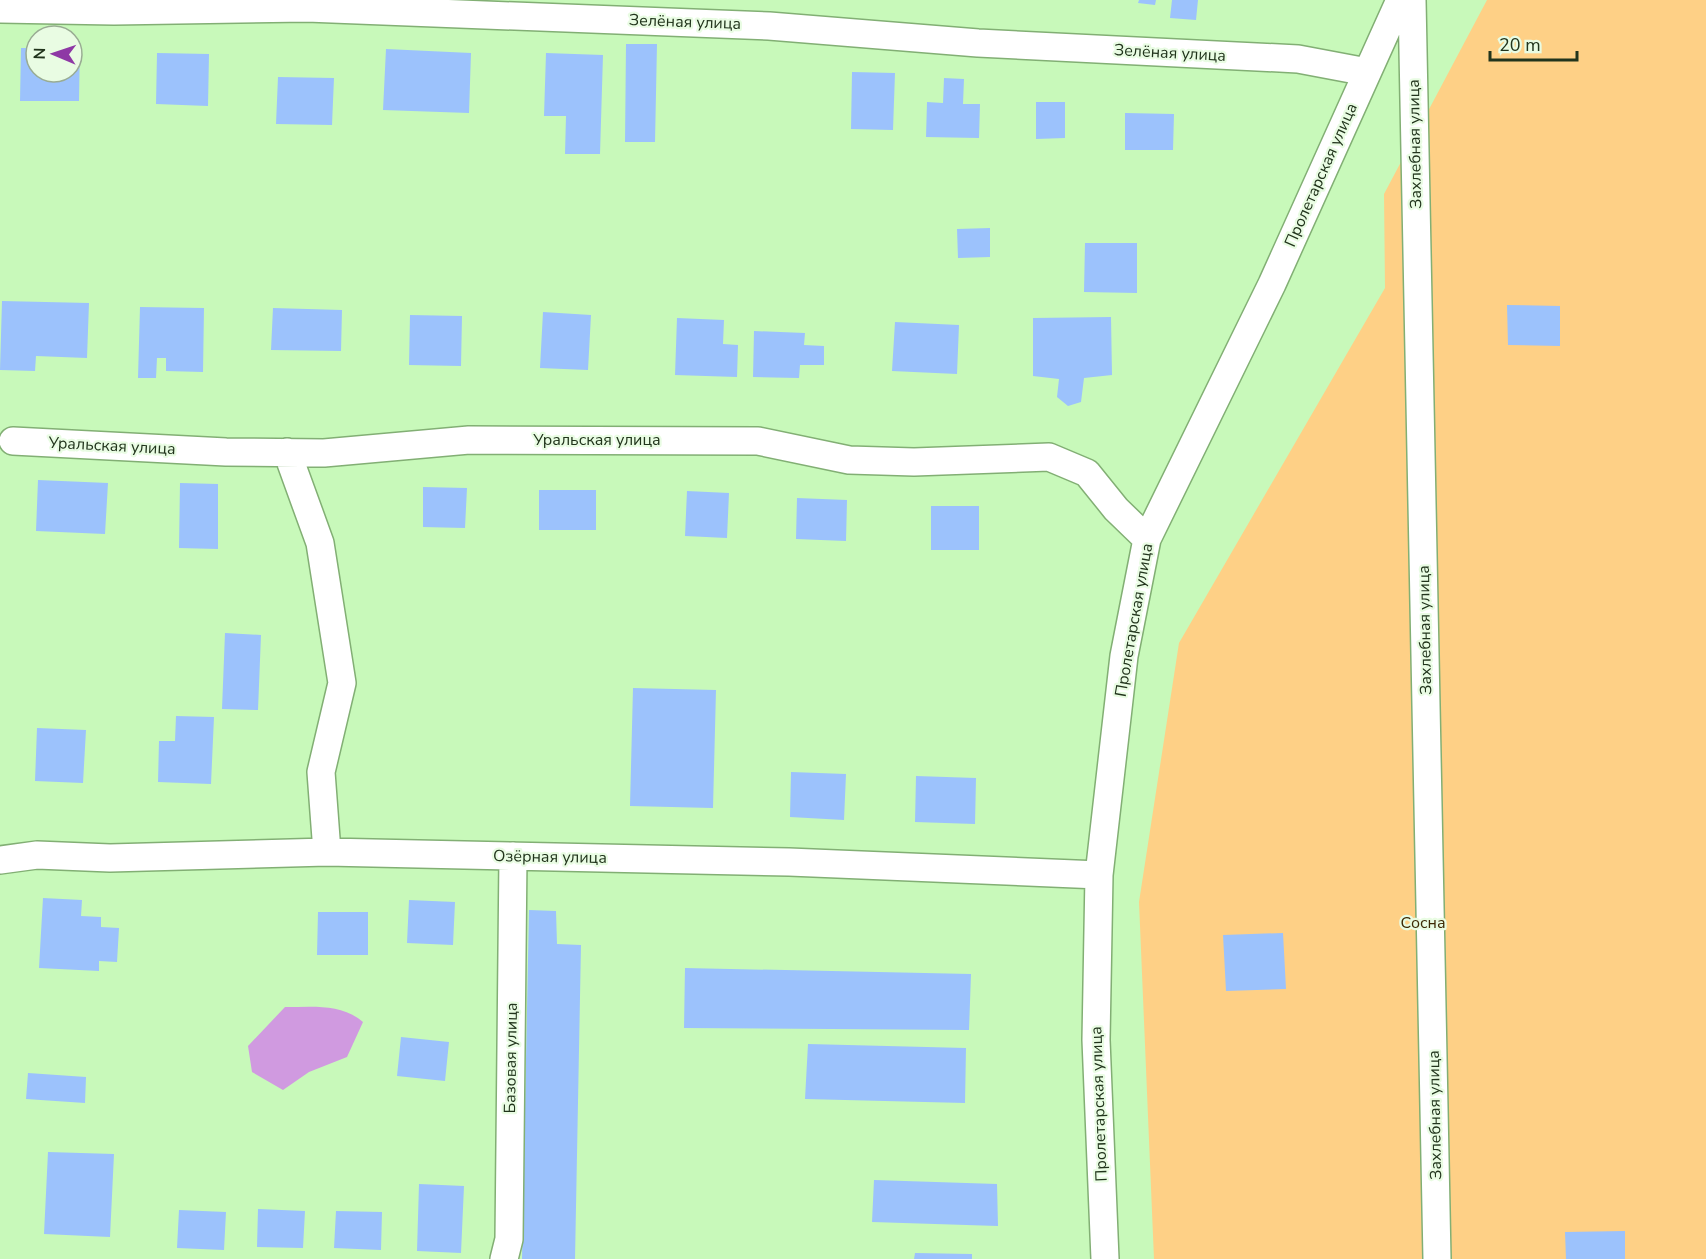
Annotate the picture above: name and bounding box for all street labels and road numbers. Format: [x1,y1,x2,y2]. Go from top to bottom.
street label: Зелёная улица [629,9,741,35]
street label: Зелёная улица [1113,39,1227,67]
street label: Захлебная улица [1403,79,1427,209]
street label: Пролетарская улица [1279,99,1363,251]
street label: Уральская улица [532,429,661,451]
street label: Уральская улица [47,432,176,460]
street label: Пролетарская улица [1110,542,1158,698]
street label: Захлебная улица [1413,565,1437,695]
street label: Озёрная улица [493,845,607,869]
street label: Базовая улица [499,1002,523,1114]
street label: Пролетарская улица [1085,1026,1113,1182]
street label: Захлебная улица [1423,1050,1447,1180]

